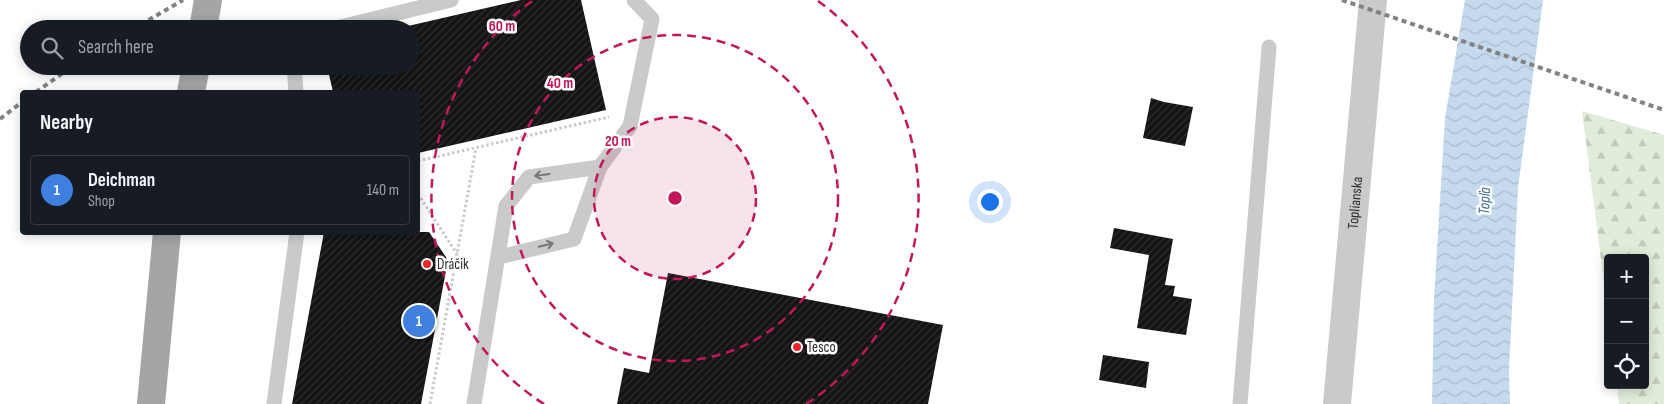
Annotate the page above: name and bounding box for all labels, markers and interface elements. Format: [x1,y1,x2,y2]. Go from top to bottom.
text: 60 m [489,17,515,36]
search box [20,20,420,75]
icon: search [38,34,66,62]
text: Search here [78,36,154,59]
text: 40 m [547,74,573,93]
text: Nearby [40,110,93,135]
text: 20 m [605,132,631,151]
text: Deichman [88,169,155,192]
one-way arrow [535,171,551,181]
street label: Toplianska [1343,176,1367,230]
text: 1 [54,181,60,200]
text: 140 m [367,181,399,200]
water label: Topľa [1475,186,1495,215]
centre of rings [666,189,684,207]
your location [977,189,1003,215]
text: Shop [88,192,115,211]
one-way arrow [538,240,554,249]
map controls [1604,254,1649,389]
button: + [1604,254,1649,299]
place label: Dráčik [437,255,469,274]
marker: Dráčik [421,258,433,270]
button: − [1604,299,1649,344]
pin: 1 [403,302,435,340]
place label: Tesco [807,338,836,357]
marker: Tesco [791,341,803,353]
button: locate [1604,344,1649,389]

